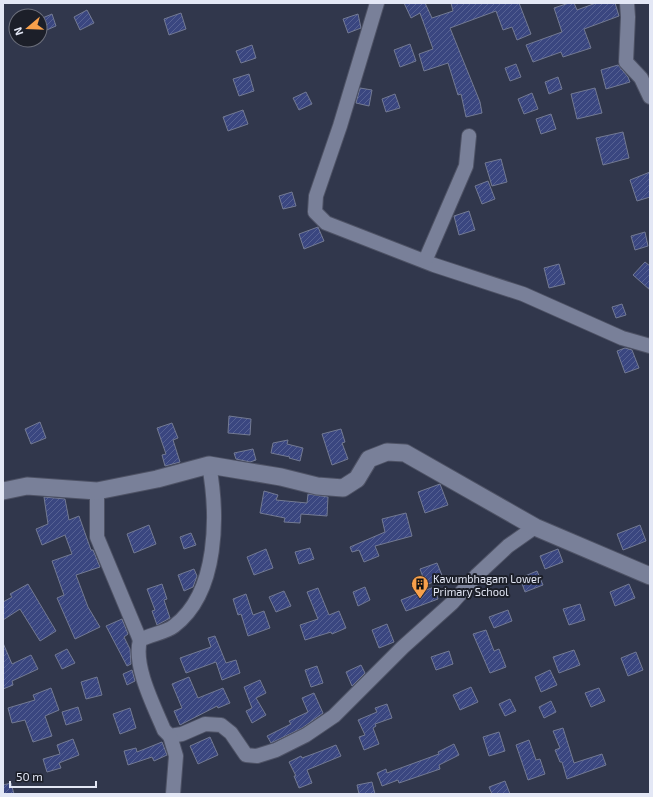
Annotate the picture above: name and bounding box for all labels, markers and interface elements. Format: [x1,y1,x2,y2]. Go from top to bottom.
north arrow [8,8,48,48]
text: N [11,25,26,37]
place label: Kavumbhagam Lower Primary School [433,572,542,598]
building icon: Kavumbhagam Lower Primary School [410,574,430,599]
scale bar [10,763,96,789]
text: 50 m [16,769,43,783]

